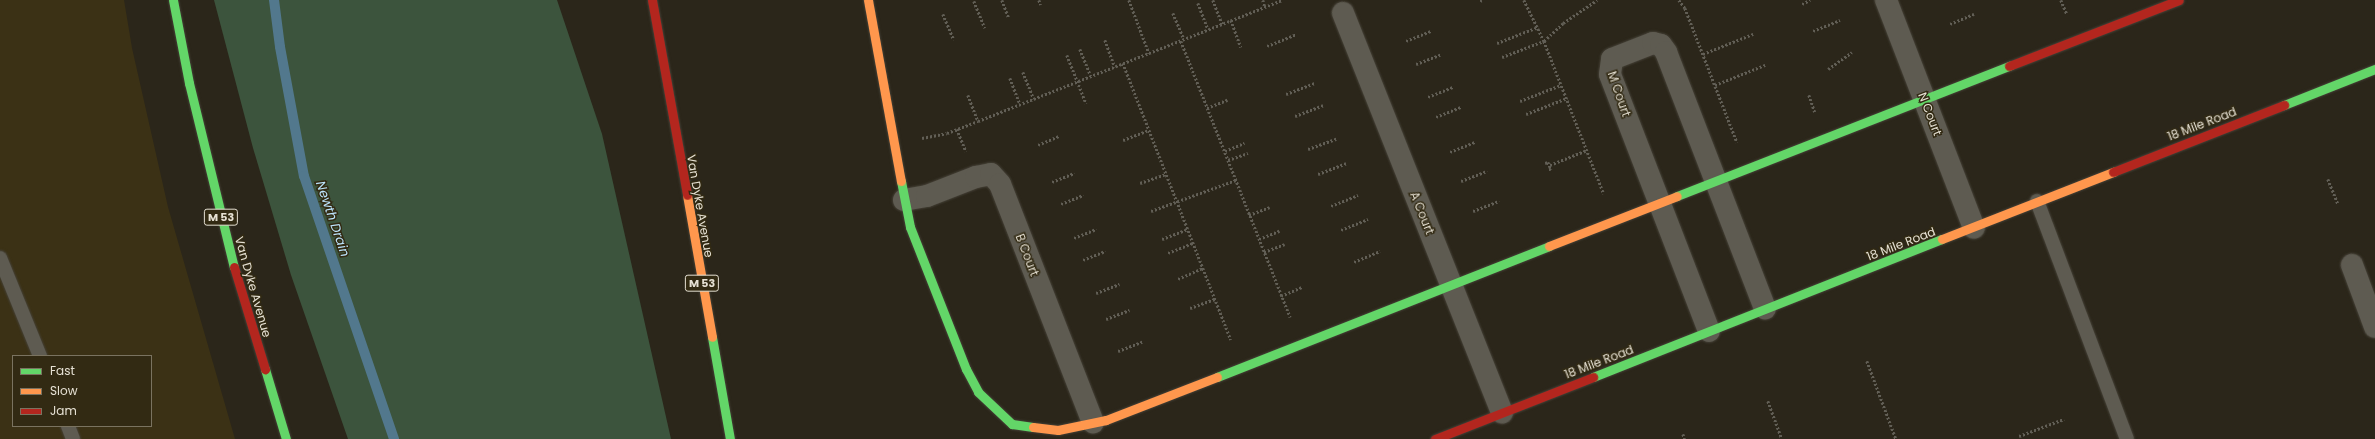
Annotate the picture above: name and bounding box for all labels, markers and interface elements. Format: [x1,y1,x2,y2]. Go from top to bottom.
street label: M Court [1605,69,1633,119]
street label: N Court [1915,90,1945,138]
street label: 18 Mile Road [2165,104,2239,144]
street label: Van Dyke Avenue [684,153,716,259]
water label: Newth Drain [312,179,352,259]
street label: A Court [1407,190,1437,236]
road number: M 53 [203,208,239,226]
street label: 18 Mile Road [1864,224,1938,264]
street label: B Court [1012,232,1042,278]
street label: Van Dyke Avenue [232,235,274,339]
road number: M 53 [684,274,720,292]
street label: 18 Mile Road [1562,342,1636,382]
legend [12,355,152,427]
text: Fast [50,362,75,379]
text: Slow [50,382,78,399]
text: Jam [50,402,77,419]

